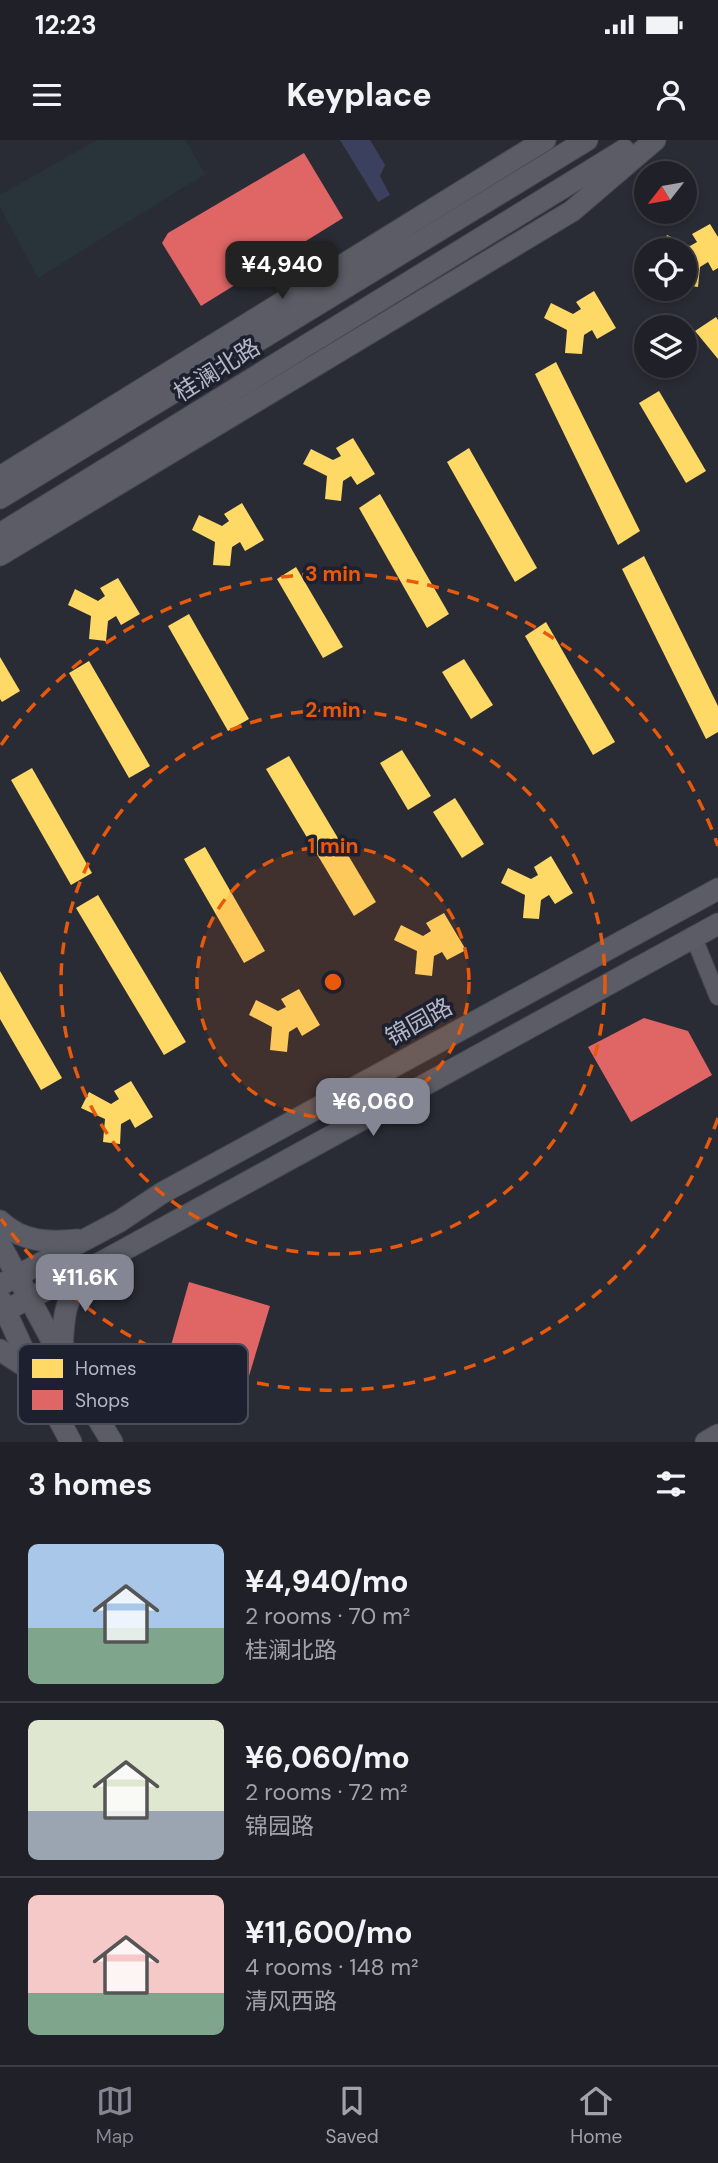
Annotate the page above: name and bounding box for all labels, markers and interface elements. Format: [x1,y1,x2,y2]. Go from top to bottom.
text: 12:23 [35,8,97,42]
text: Keyplace [286,74,432,116]
icon: menu [28,76,66,114]
icon: person [652,76,690,114]
north arrow [634,161,696,224]
map controls [634,161,697,378]
button: locate [634,238,697,301]
pin: ¥4,940 [225,242,339,301]
text: ¥4,940 [241,249,323,279]
button: layers [634,315,697,378]
street label: 桂澜北路 [168,331,266,408]
text: 3 min [305,560,361,588]
text: 2 min [305,696,361,724]
text: 1 min [307,832,359,860]
centre of rings [321,970,345,994]
street label: 锦园路 [380,991,458,1053]
pin: ¥6,060 [316,1079,430,1138]
text: ¥6,060 [332,1086,414,1116]
pin: ¥11.6K [28,1254,142,1314]
text: ¥11.6K [52,1262,118,1292]
legend [18,1344,248,1424]
text: Homes [75,1356,136,1381]
text: Shops [75,1388,130,1413]
text: 3 homes [28,1465,152,1504]
icon: filters [652,1465,690,1503]
text: ¥4,940/mo [245,1562,409,1601]
icon: home [84,1572,168,1656]
text: 2 rooms · 70 m² [245,1601,410,1631]
text: 桂澜北路 [245,1635,337,1665]
text: ¥6,060/mo [245,1738,410,1777]
icon: home [84,1748,168,1832]
text: 2 rooms · 72 m² [245,1777,408,1807]
text: 锦园路 [245,1811,314,1841]
text: ¥11,600/mo [245,1913,413,1952]
icon: home [84,1923,168,2007]
text: 4 rooms · 148 m² [245,1952,419,1982]
text: 清风西路 [245,1986,337,2016]
tab: Map [96,2082,134,2149]
tab: Saved [326,2082,379,2149]
tab: Home [570,2082,622,2149]

